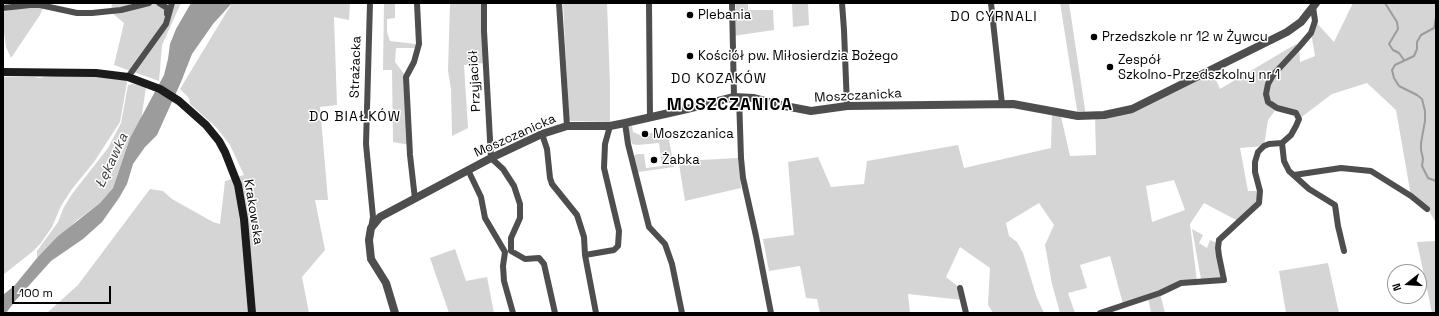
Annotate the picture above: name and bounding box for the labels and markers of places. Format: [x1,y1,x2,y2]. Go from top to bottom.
place label: Plebania [698,7,751,23]
marker: Plebania [685,10,695,20]
place label: Przedszkole nr 12 w Żywcu [1102,29,1268,45]
marker: Przedszkole nr 12 w Żywcu [1089,32,1099,42]
place label: Kościół pw. Miłosierdzia Bożego [698,48,898,64]
marker: Kościół pw. Miłosierdzia Bożego [685,51,695,61]
place label: Zespół Szkolno-Przedszkolny nr 1 [1118,52,1280,83]
marker: Zespół Szkolno-Przedszkolny nr 1 [1105,62,1115,72]
place label: Moszczanica [653,126,734,142]
marker: Moszczanica [640,129,650,139]
place label: Żabka [662,152,700,168]
marker: Żabka [649,155,659,165]

